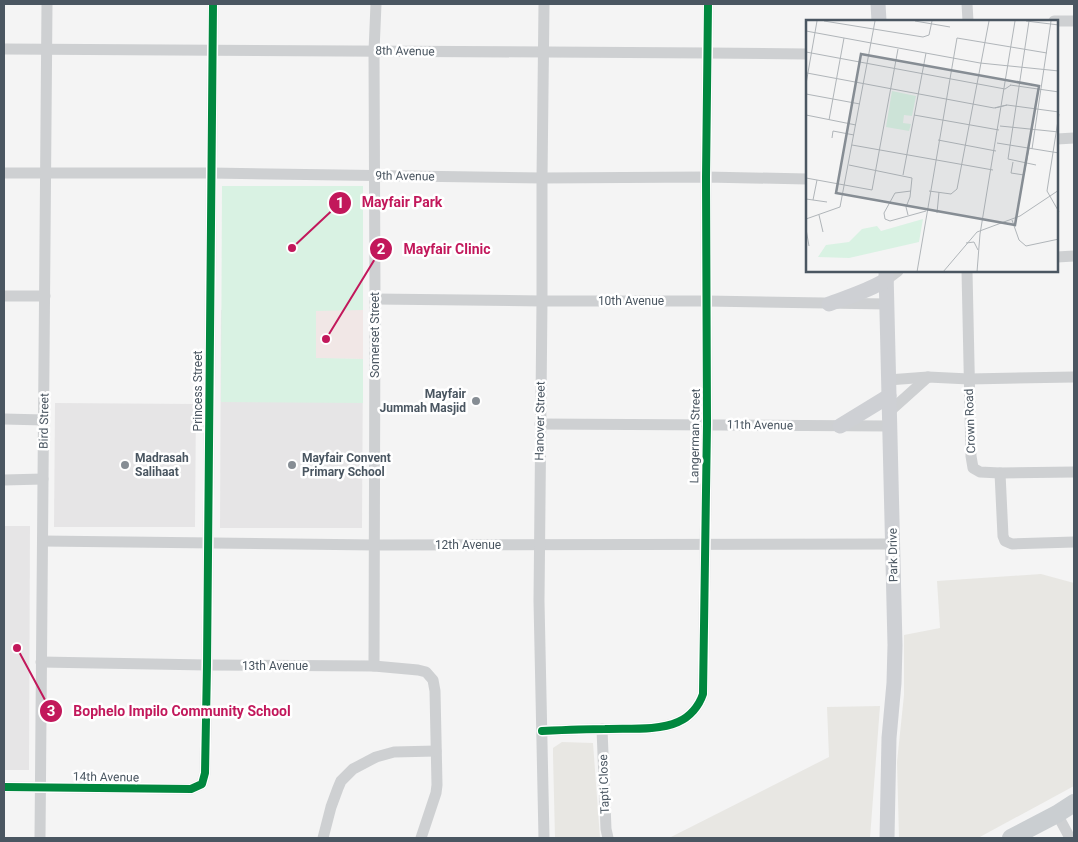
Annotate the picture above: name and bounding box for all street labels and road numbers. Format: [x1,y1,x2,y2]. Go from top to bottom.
street label: 8th Avenue [375,43,435,59]
street label: 9th Avenue [375,168,435,184]
street label: Somerset Street [368,292,382,378]
street label: 10th Avenue [598,294,664,308]
street label: Princess Street [191,351,205,431]
street label: Hanover Street [532,381,548,461]
street label: Langerman Street [687,388,703,484]
street label: Crown Road [962,388,978,454]
street label: Bird Street [37,393,51,449]
street label: 11th Avenue [727,417,793,433]
street label: Park Drive [886,528,900,582]
street label: 12th Avenue [435,538,501,552]
street label: 13th Avenue [242,659,308,673]
street label: Tapti Close [596,754,612,814]
street label: 14th Avenue [73,769,139,785]

